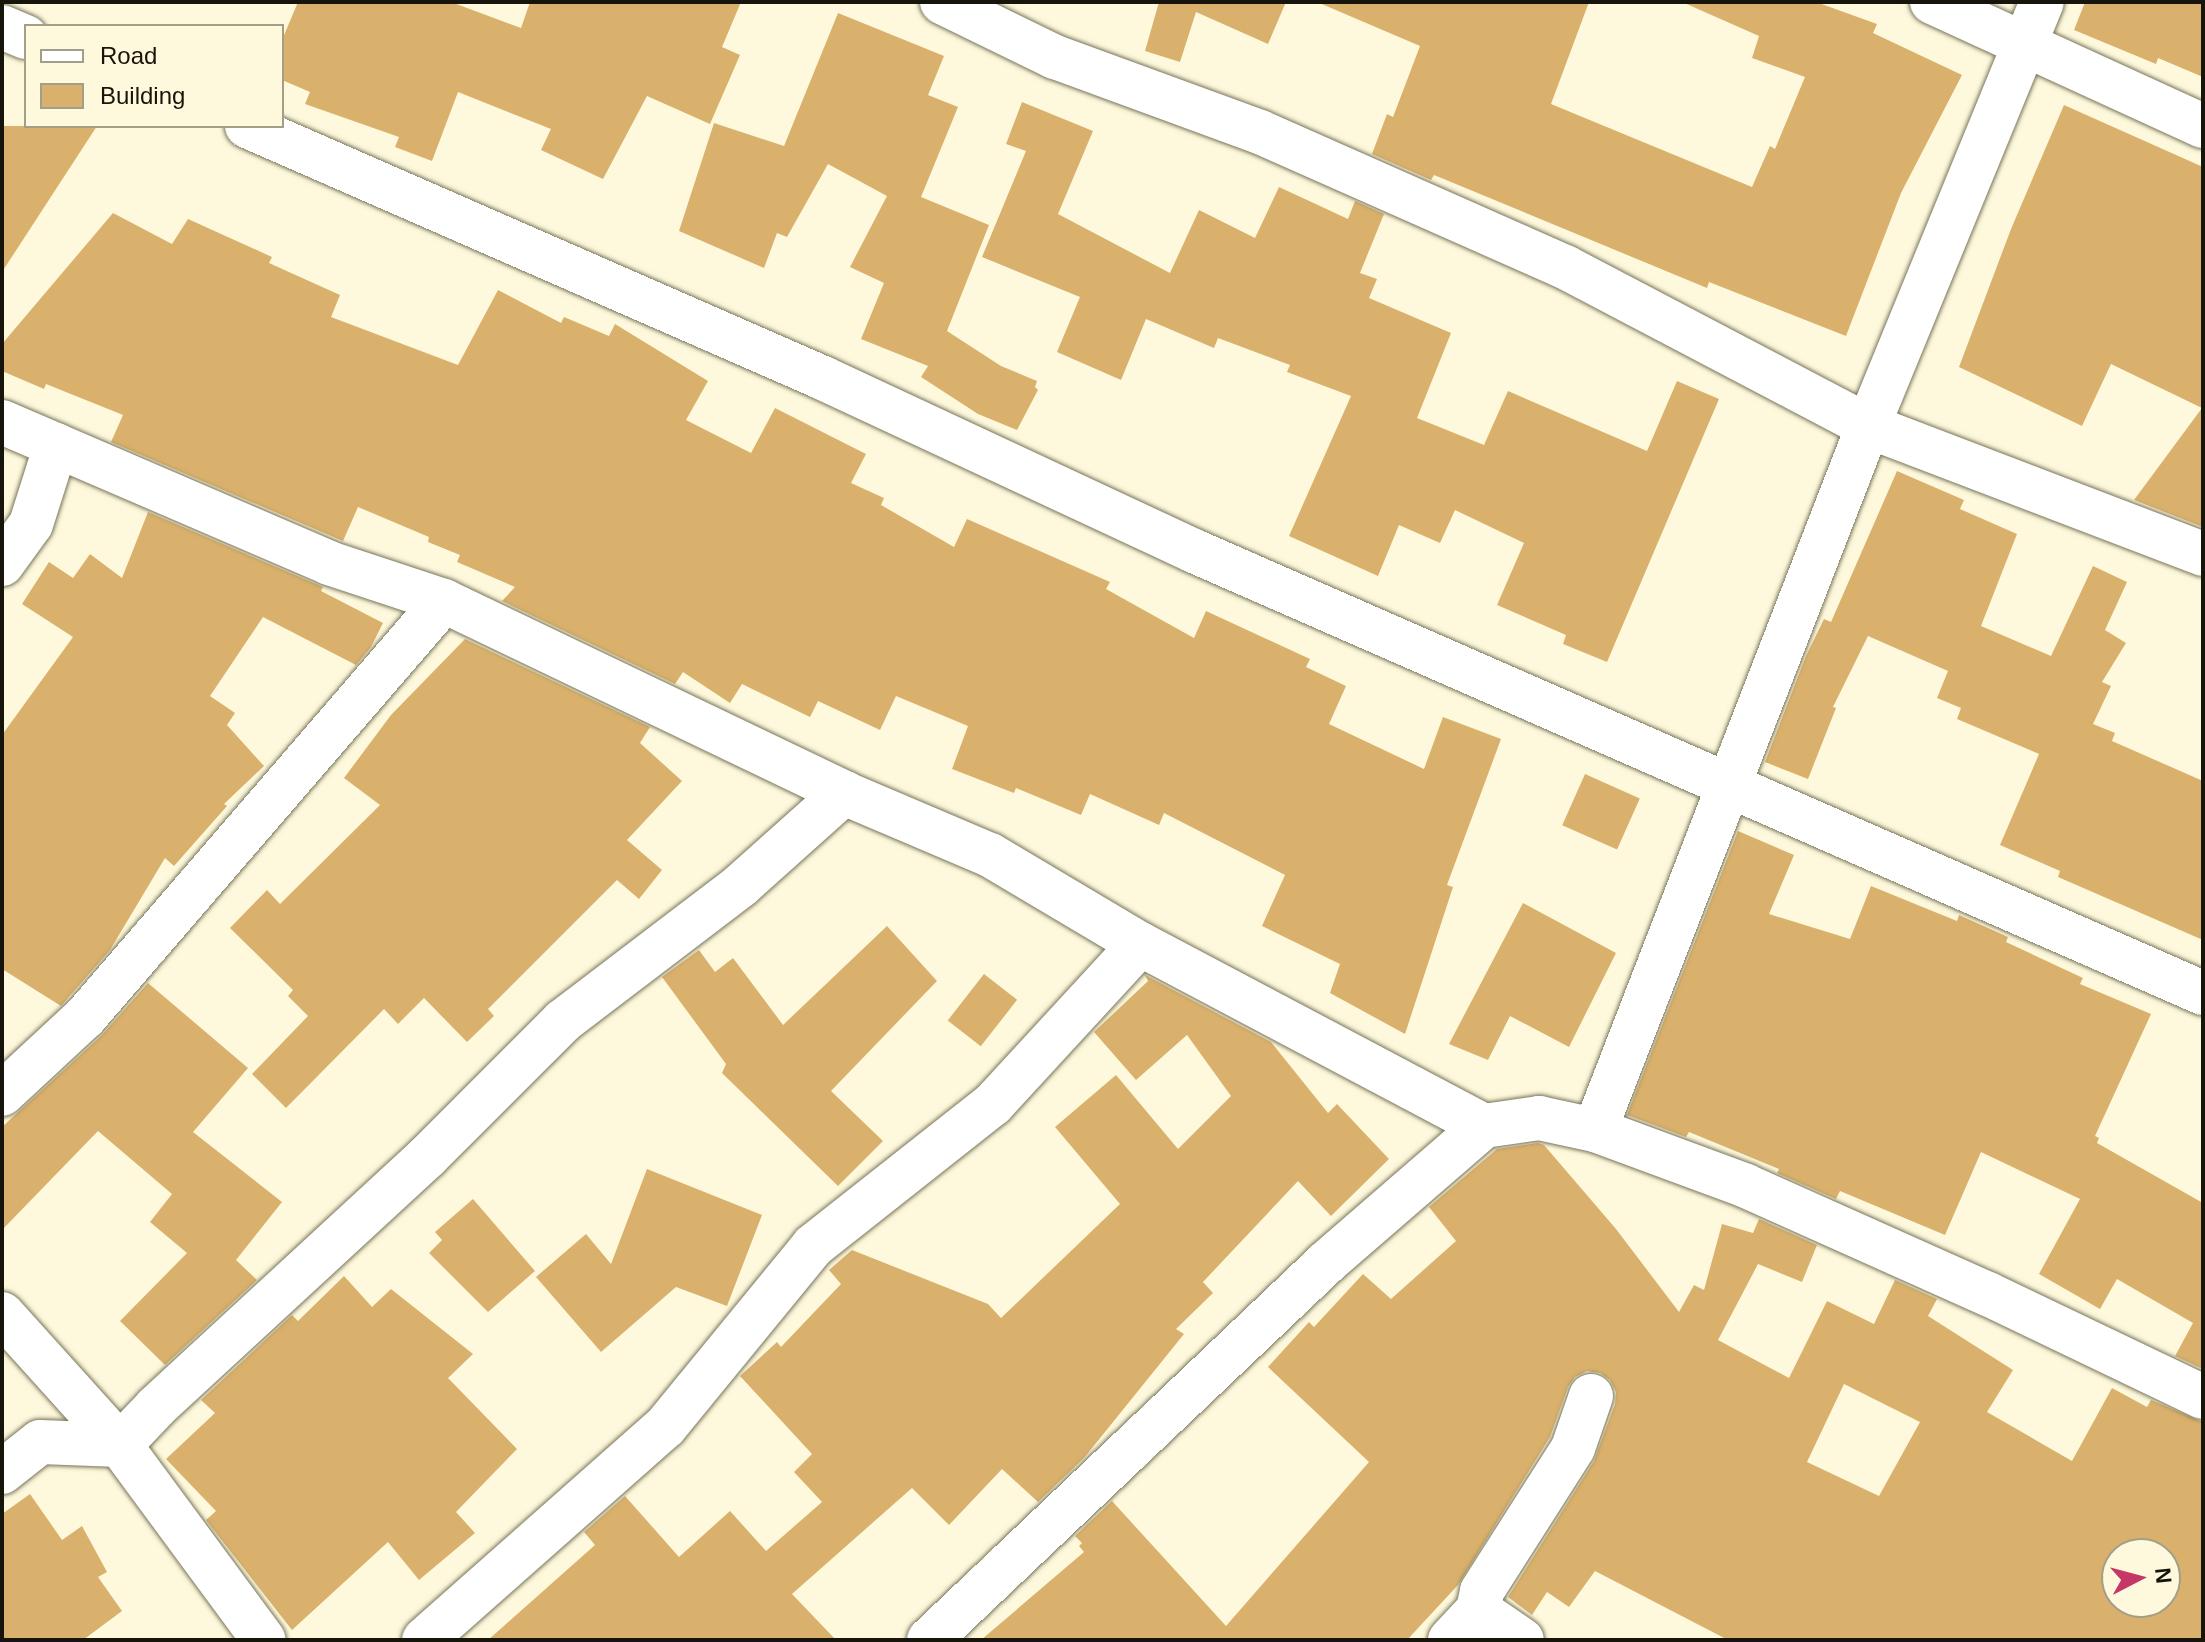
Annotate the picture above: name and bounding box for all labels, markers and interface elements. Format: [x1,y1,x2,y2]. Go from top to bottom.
legend [24,24,284,128]
text: Road [100,42,157,69]
text: Building [100,82,185,109]
north arrow [2101,1538,2181,1618]
text: N [2150,1566,2177,1585]

